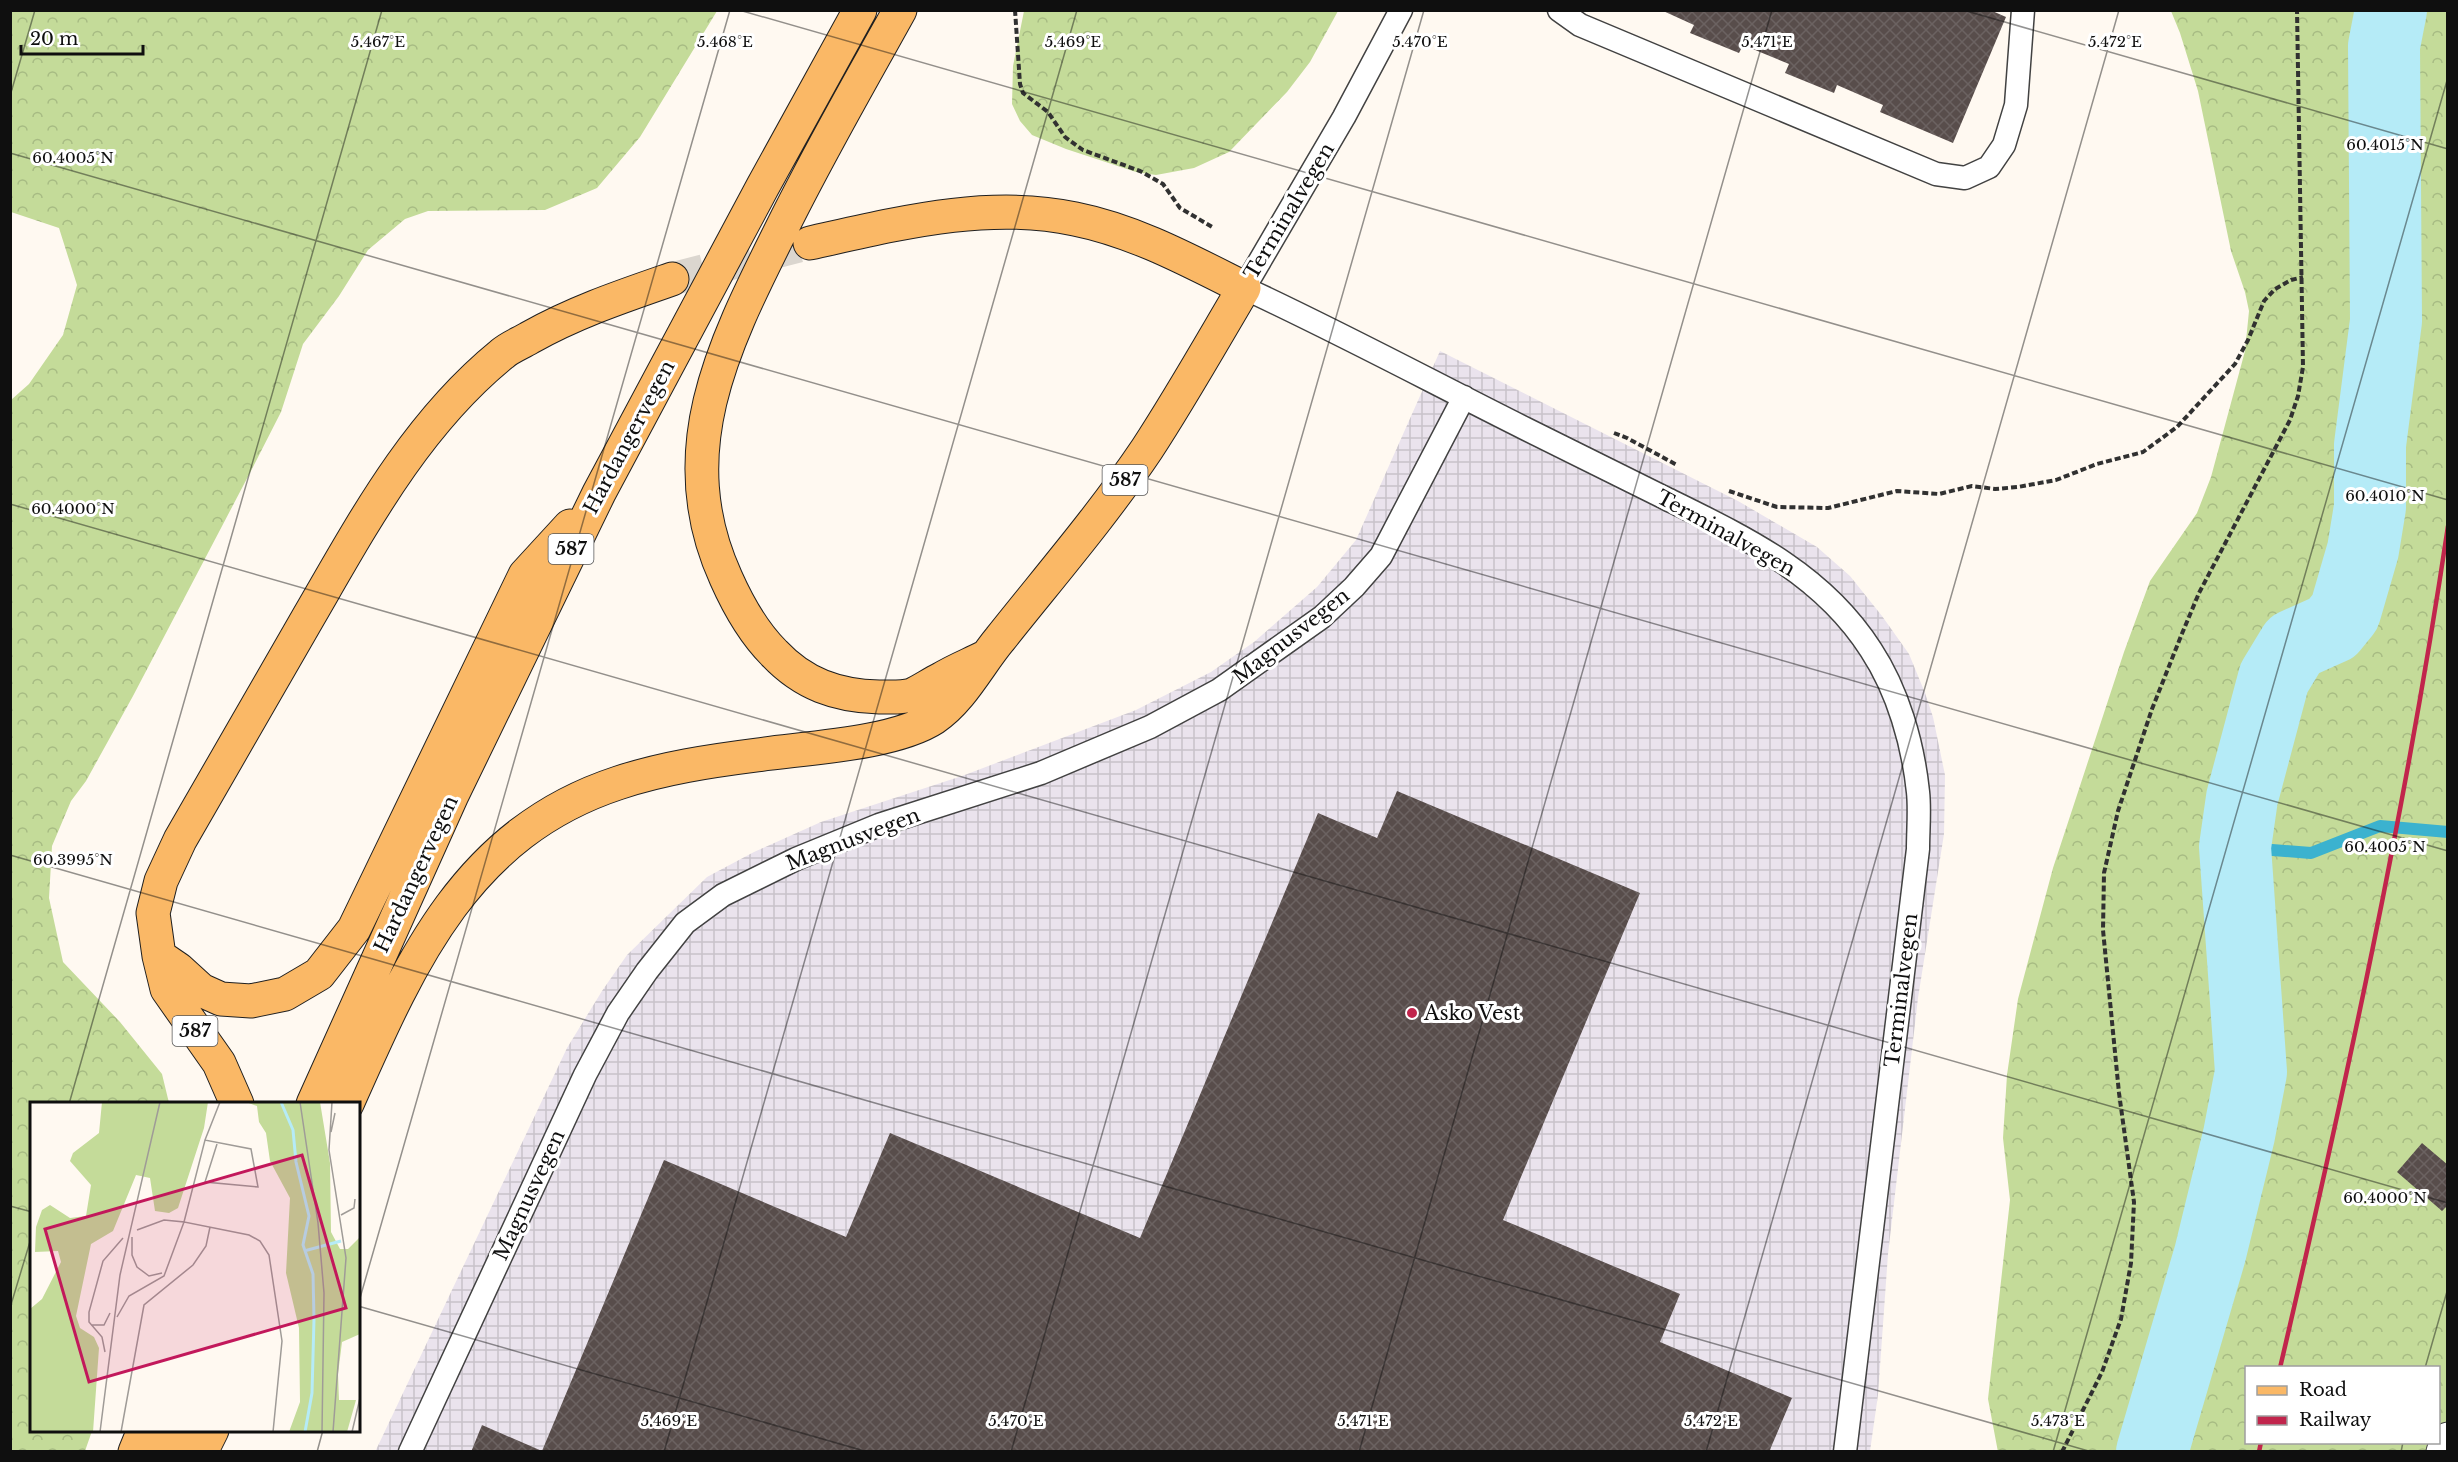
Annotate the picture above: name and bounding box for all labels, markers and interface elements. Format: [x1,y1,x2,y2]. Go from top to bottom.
scale bar [21,18,142,56]
text: 20 m [30,28,78,50]
text: 5.467°E [351,32,405,51]
text: 5.468°E [697,32,753,51]
text: 5.469°E [1045,32,1101,51]
text: 5.470°E [1392,32,1448,51]
text: 5.471°E [1741,32,1793,51]
text: 5.472°E [2088,32,2142,51]
text: 60.4015°N [2346,135,2424,154]
street label: Terminalvegen [1239,138,1339,284]
text: 60.4005°N [32,148,114,167]
street label: Hardangervegen [578,356,680,518]
road number: 587 [1102,465,1148,495]
street label: Terminalvegen [1652,485,1800,581]
text: 60.4010°N [2345,486,2425,505]
text: 60.4000°N [31,499,115,518]
road number: 587 [548,534,594,564]
street label: Magnusvegen [1228,583,1354,689]
street label: Hardangervegen [369,791,463,956]
street label: Magnusvegen [783,802,923,876]
text: 60.4005°N [2344,837,2426,856]
text: 60.3995°N [33,850,113,869]
street label: Terminalvegen [1880,912,1922,1068]
place label: Asko Vest [1423,1001,1521,1025]
marker: Asko Vest [1405,1006,1419,1020]
road number: 587 [172,1016,218,1046]
inset map [30,1102,360,1432]
street label: Magnusvegen [488,1126,570,1264]
text: 60.4000°N [2343,1188,2427,1207]
legend [2245,1366,2440,1444]
text: Road [2299,1379,2347,1401]
text: Railway [2299,1409,2372,1431]
text: 5.469°E [641,1411,697,1430]
text: 5.470°E [988,1411,1044,1430]
text: 5.471°E [1337,1411,1389,1430]
text: 5.472°E [1684,1411,1738,1430]
text: 5.473°E [2031,1411,2085,1430]

